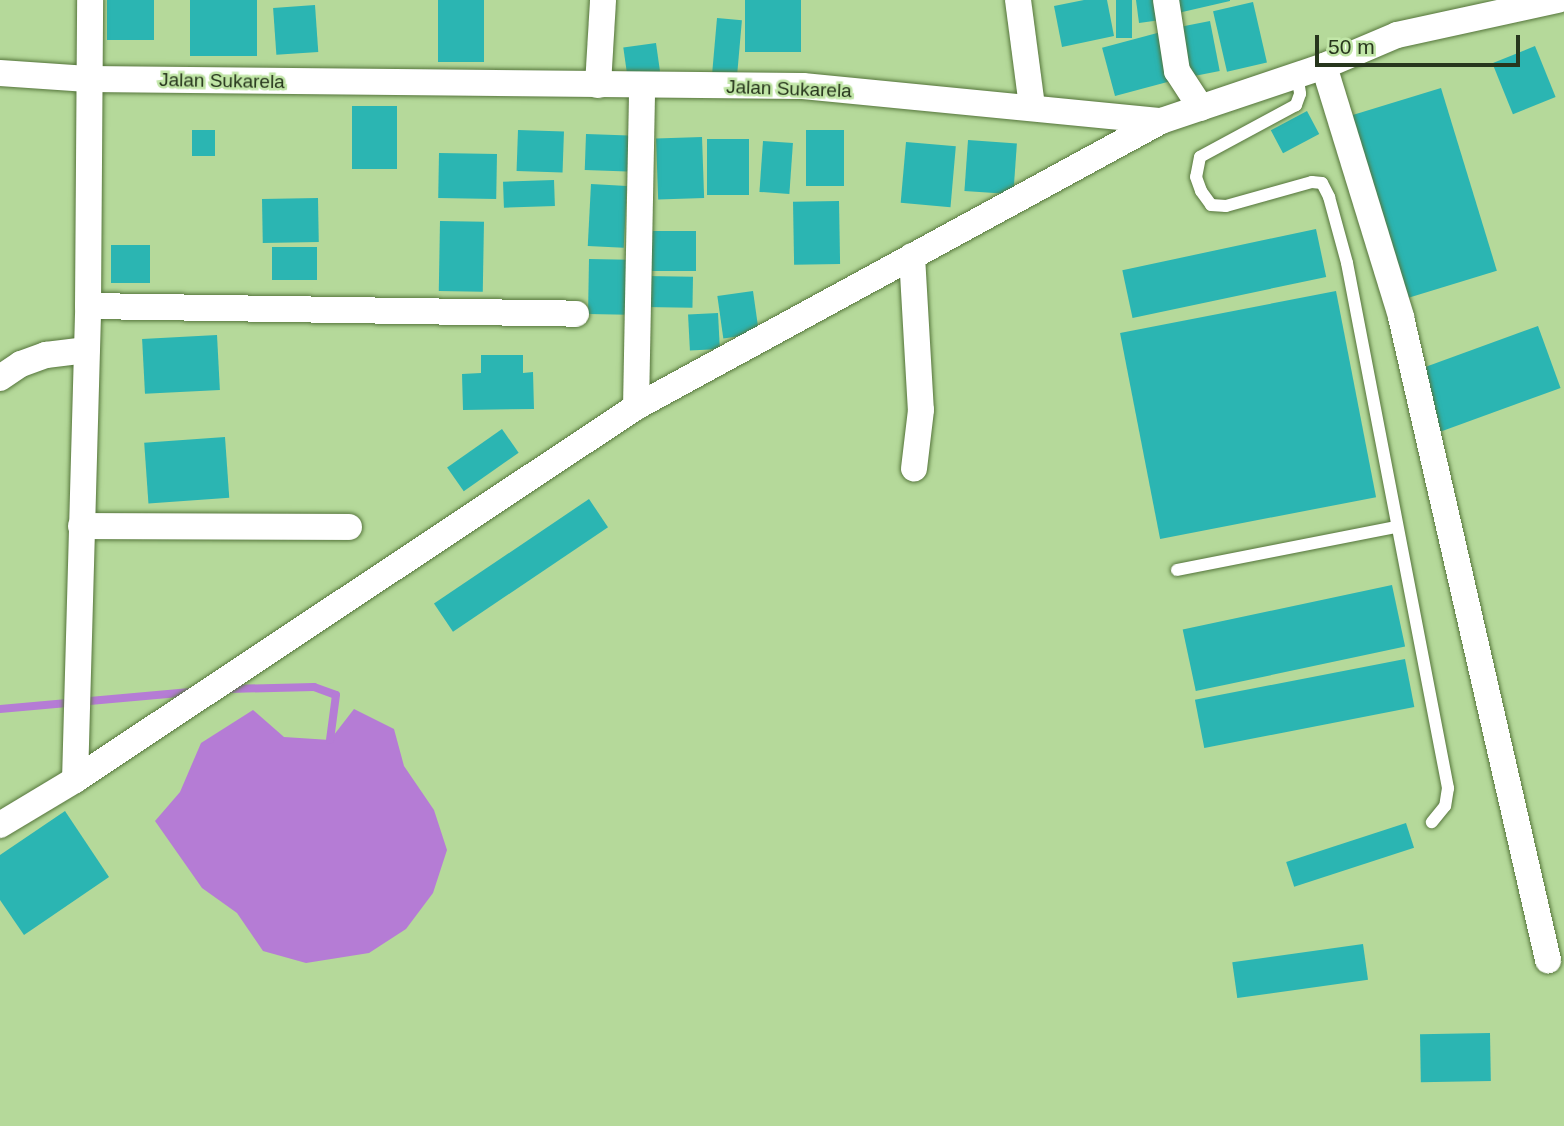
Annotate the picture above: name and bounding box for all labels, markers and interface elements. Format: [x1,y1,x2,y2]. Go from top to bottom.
scale bar [1319,21,1524,65]
text: 50 m [1328,35,1375,58]
street label: Jalan Sukarela [159,69,285,93]
street label: Jalan Sukarela [726,75,852,103]

